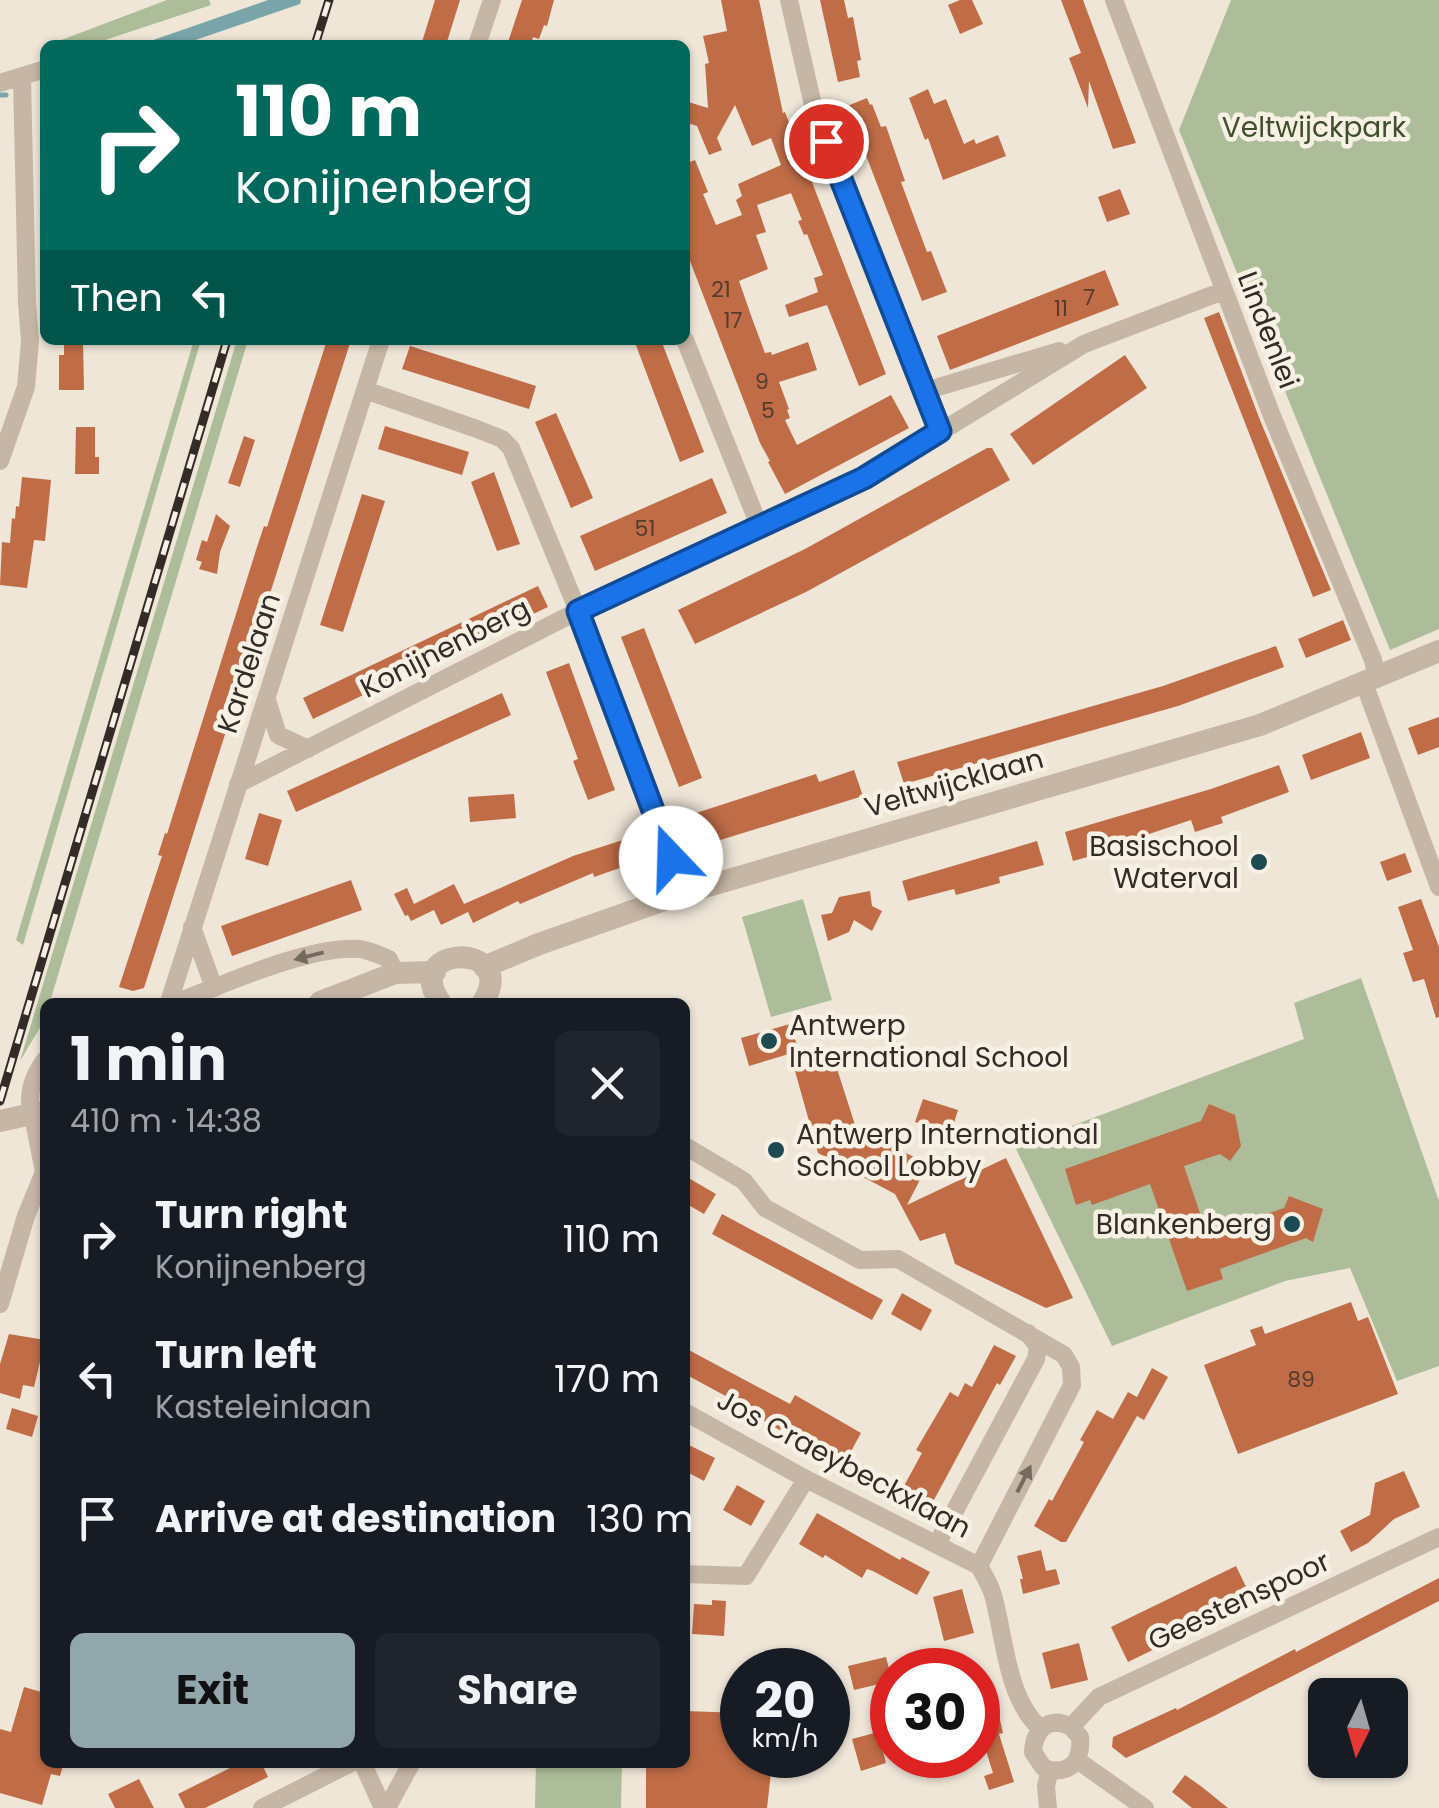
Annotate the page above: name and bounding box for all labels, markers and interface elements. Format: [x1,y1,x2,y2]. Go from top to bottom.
text: 110 m [235,62,422,161]
icon: right [70,80,200,210]
pin [784,99,869,184]
park label: Veltwijckpark [1222,108,1407,147]
icon: arrive [799,114,854,169]
text: Konijnenberg [235,156,533,219]
street label: Lindenlei [1228,266,1308,394]
icon: left [183,270,238,325]
text: Then [70,271,163,324]
house number: 21 [711,274,731,305]
house number: 7 [1083,282,1095,313]
house number: 11 [1054,293,1068,324]
house number: 17 [723,305,743,336]
house number: 9 [755,366,769,397]
house number: 5 [761,395,775,426]
house number: 51 [635,513,655,544]
street label: Kardelaan [208,588,290,738]
street label: Konijnenberg [354,589,536,707]
street label: Veltwijcklaan [860,739,1048,827]
position arrow [619,806,723,910]
place label: Basischool Waterval [1089,827,1239,898]
marker: Basischool Waterval [1248,851,1270,873]
one-way arrow [293,949,324,964]
place label: Antwerp International School [789,1006,1069,1077]
text: 1 min [70,1017,227,1101]
marker: Antwerp International School [758,1030,780,1052]
button: close [555,1031,660,1136]
text: 410 m · 14:38 [70,1098,262,1143]
place label: Antwerp International School Lobby [796,1115,1099,1186]
marker: Antwerp International School Lobby [765,1139,787,1161]
text: Turn right [155,1188,347,1241]
place label: Blankenberg [1096,1205,1272,1244]
icon: right [70,1211,125,1266]
text: 110 m [563,1212,660,1265]
marker: Blankenberg [1281,1213,1303,1235]
text: Konijnenberg [155,1244,367,1289]
text: Turn left [155,1328,317,1381]
icon: left [70,1351,125,1406]
text: 170 m [554,1352,660,1405]
house number: 89 [1287,1364,1315,1395]
street label: Jos Craeybeckxlaan [710,1380,978,1548]
text: Kasteleinlaan [155,1384,372,1429]
one-way arrow [1015,1464,1032,1493]
icon: arrive [70,1491,125,1546]
text: Arrive at destination [155,1492,556,1545]
text: 130 m [586,1492,694,1545]
street label: Geestenspoor [1142,1542,1336,1660]
button: Exit [70,1633,355,1748]
button: Share [375,1633,660,1748]
speed limit sign: 30 [870,1648,1000,1778]
text: 20 [754,1665,816,1736]
north arrow [1308,1678,1408,1778]
map controls [1308,1678,1408,1778]
text: km/h [752,1721,818,1756]

